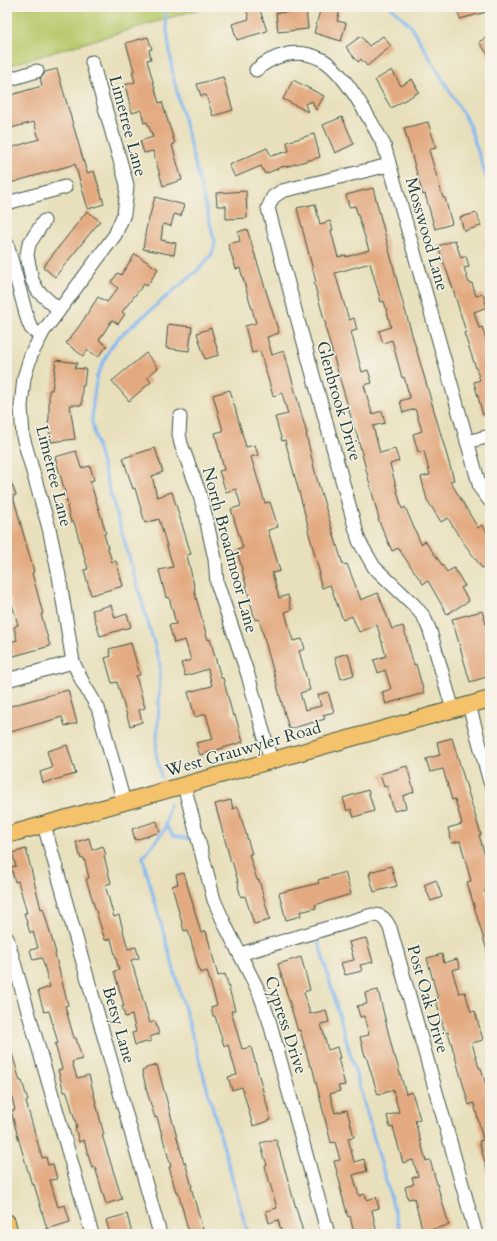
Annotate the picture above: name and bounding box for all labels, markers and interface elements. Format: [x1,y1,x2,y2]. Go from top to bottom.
street label: Limetree Lane [103,73,153,179]
street label: Mosswood Lane [400,174,454,294]
street label: Glenbrook Drive [311,338,367,464]
street label: Limetree Lane [30,423,78,529]
street label: North Broadmoor Lane [197,464,263,636]
street label: West Grauwyler Road [161,716,324,783]
street label: Post Oak Drive [402,942,454,1056]
street label: Cypress Drive [259,973,313,1077]
street label: Betsy Lane [97,984,141,1066]

